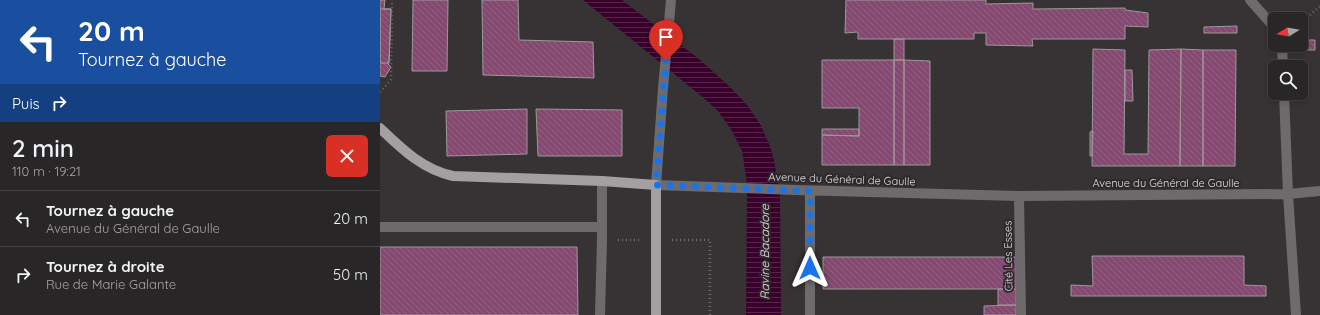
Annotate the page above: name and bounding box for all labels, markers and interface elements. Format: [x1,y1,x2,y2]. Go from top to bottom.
north arrow [1268,12,1308,52]
map controls [1268,12,1308,100]
text: 20 m [78,13,145,48]
icon: left [12,16,64,68]
pin [649,20,683,61]
icon: arrive [655,26,677,48]
text: Tournez à gauche [78,48,227,71]
button: search [1268,60,1308,100]
icon: right [48,92,70,114]
text: Puis [12,94,40,113]
text: 2 min [12,133,74,163]
button: close [326,135,368,177]
text: 110 m · 19:21 [12,163,81,179]
street label: Avenue du Général de Gaulle [768,169,916,189]
street label: Avenue du Général de Gaulle [1092,176,1240,190]
text: Tournez à gauche [46,201,174,220]
water label: Ravine Bacadore [757,203,772,300]
icon: left [12,208,34,230]
text: 20 m [333,209,368,228]
text: Avenue du Général de Gaulle [46,220,220,236]
street label: Cité Les Esses [1000,221,1016,291]
position arrow [789,247,831,289]
text: Tournez à droite [46,257,165,276]
icon: right [12,264,34,286]
text: 50 m [333,265,368,284]
text: Rue de Marie Galante [46,276,176,292]

